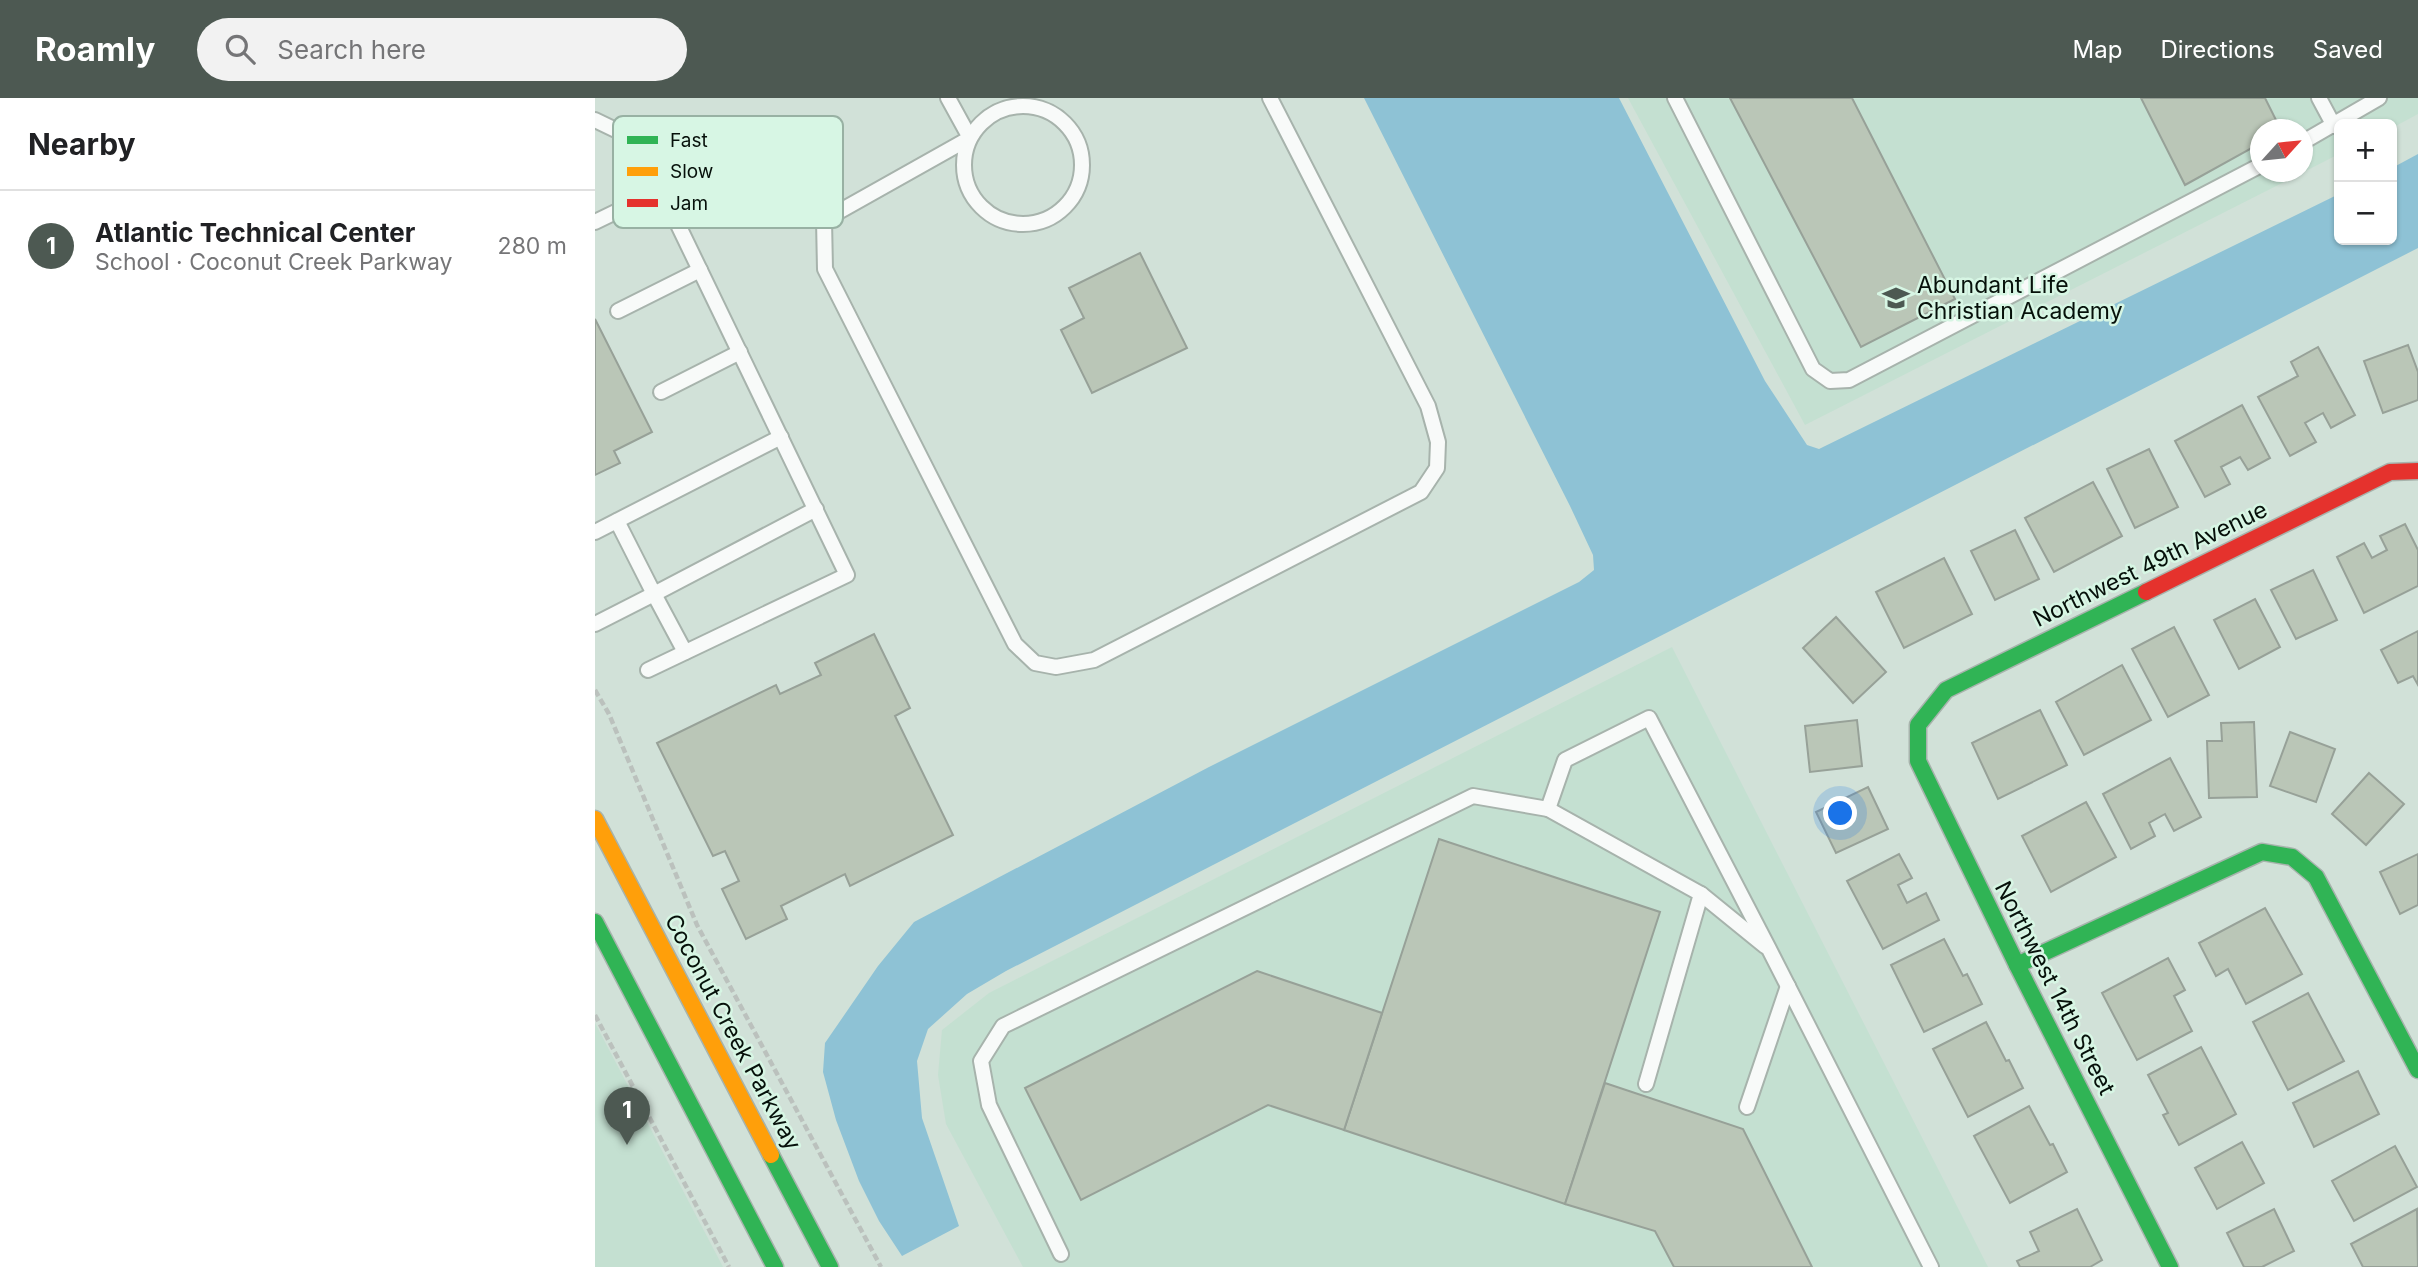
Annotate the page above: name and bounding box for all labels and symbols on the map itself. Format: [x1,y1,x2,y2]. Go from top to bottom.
legend [613,116,843,228]
north arrow [2250,119,2313,182]
text: Fast [670,129,708,152]
text: Slow [670,160,713,183]
text: Jam [670,192,708,215]
place label: Abundant Life Christian Academy [1917,271,2123,325]
school or university icon: Abundant Life Christian Academy [1881,283,1911,313]
street label: Northwest 49th Avenue [2028,495,2272,633]
your location [1823,796,1857,830]
street label: Northwest 14th Street [1989,877,2121,1100]
street label: Coconut Creek Parkway [659,909,807,1155]
pin: 1 [604,1087,650,1145]

